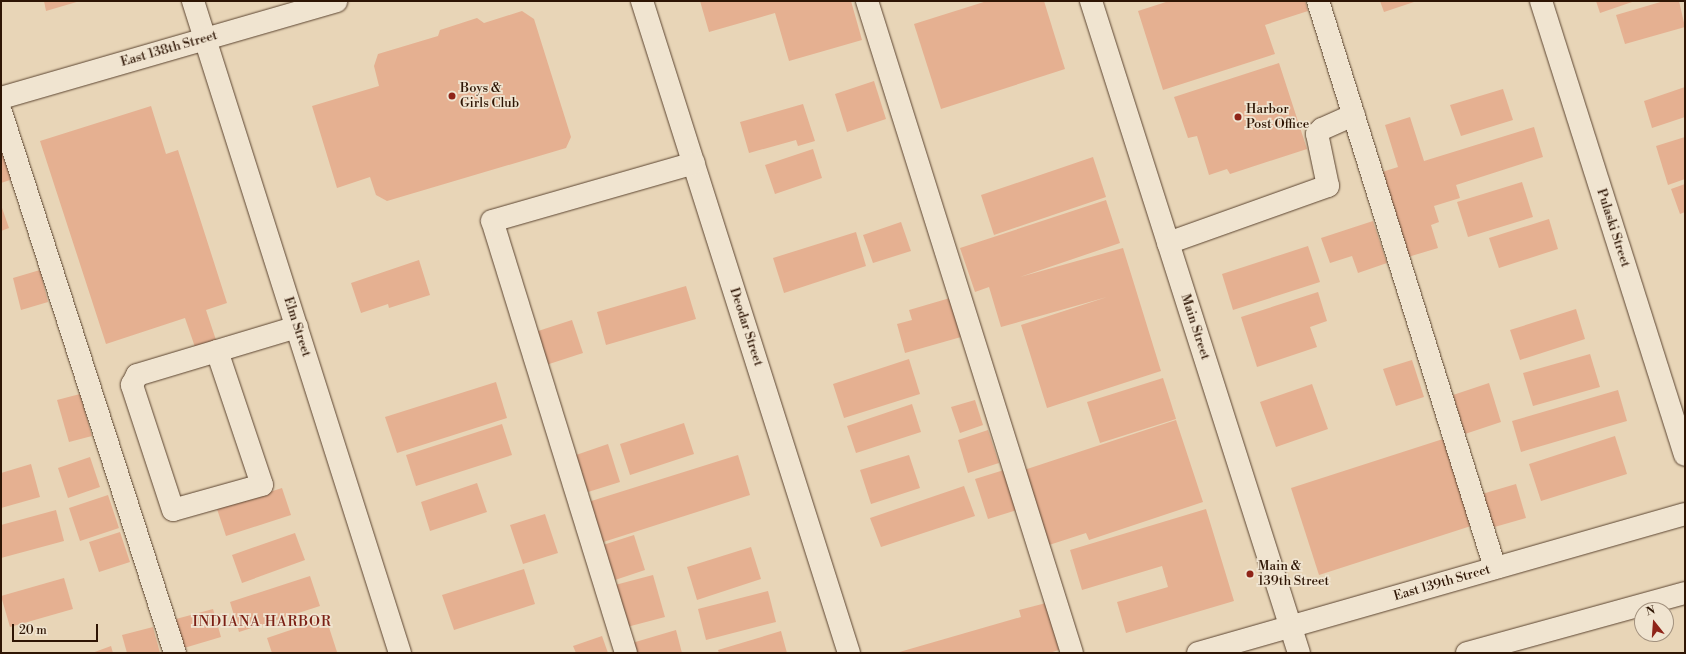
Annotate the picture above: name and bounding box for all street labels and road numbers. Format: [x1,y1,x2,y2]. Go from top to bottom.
street label: East 138th Street [119,28,219,70]
street label: Pulaski Street [1593,187,1633,269]
street label: Deodar Street [726,286,766,368]
street label: Main Street [1177,292,1213,362]
street label: Elm Street [280,295,314,359]
street label: East 139th Street [1392,562,1492,604]

